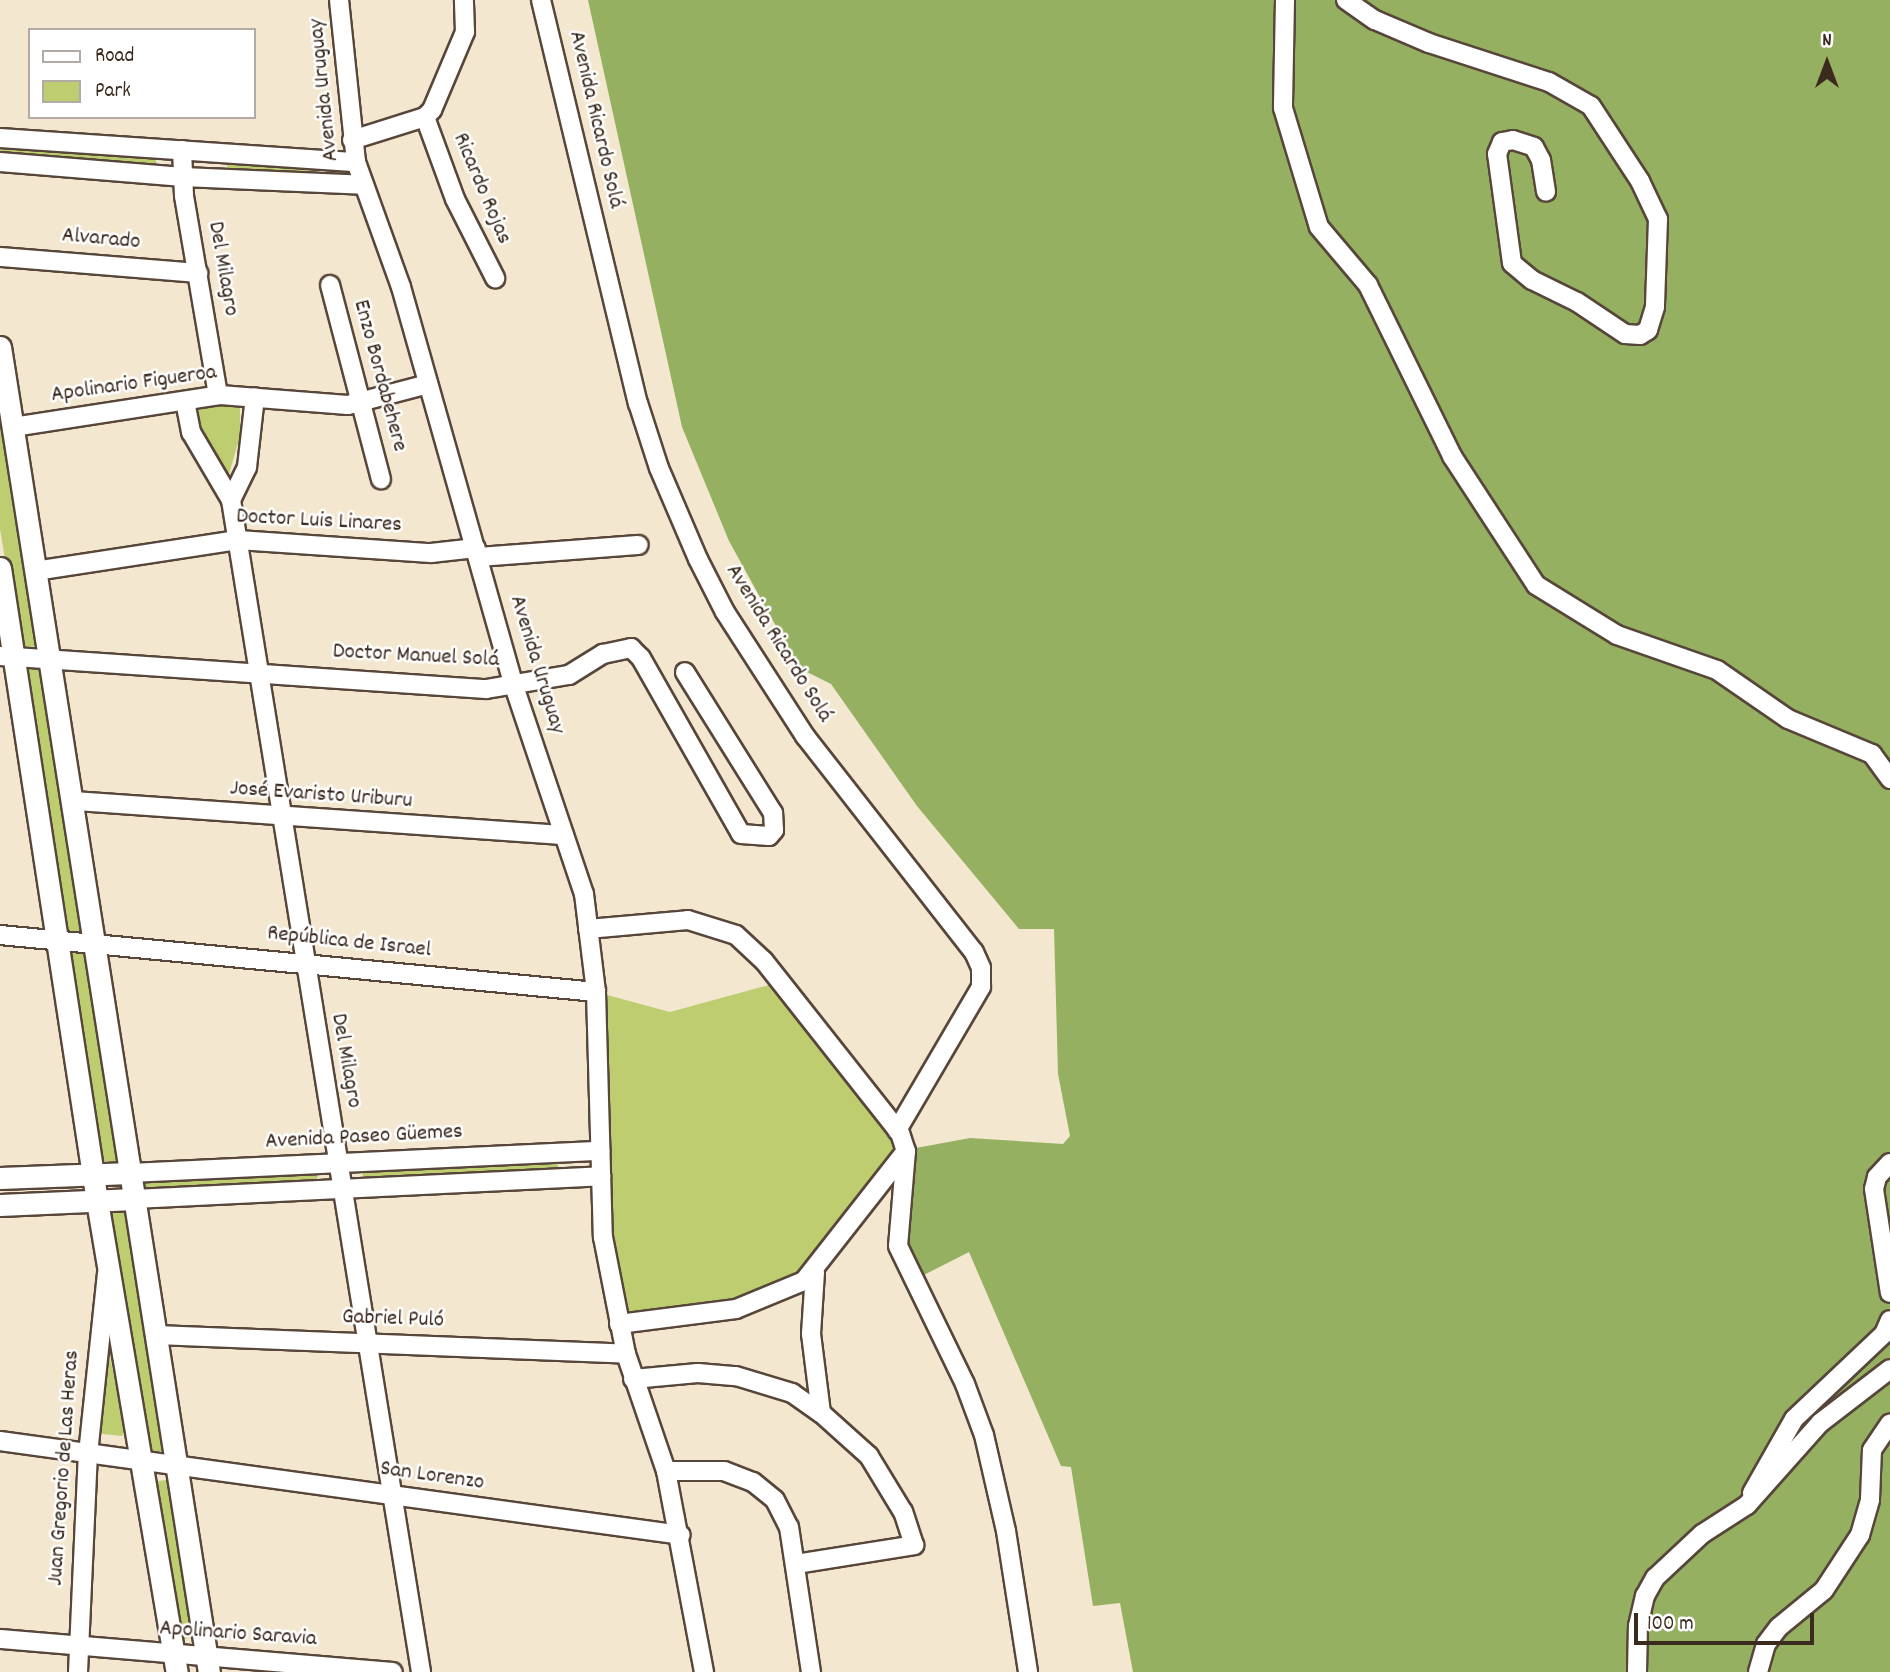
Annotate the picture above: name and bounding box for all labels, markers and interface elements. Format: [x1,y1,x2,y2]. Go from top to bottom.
street label: Avenida Uruguay [304,17,346,163]
legend [28,28,256,119]
street label: Avenida Ricardo Solá [561,28,629,212]
north arrow [1792,28,1862,98]
text: N [1822,28,1832,55]
text: Road [95,42,134,72]
text: Park [95,77,131,107]
street label: Ricardo Rojas [445,129,517,249]
street label: Del Milagro [200,220,244,318]
street label: Alvarado [61,223,141,257]
street label: Enzo Bordabehere [345,297,413,455]
street label: Apolinario Figueroa [49,360,219,410]
street label: Doctor Luis Linares [236,504,402,540]
street label: Avenida Ricardo Solá [718,560,838,728]
street label: Avenida Uruguay [502,592,570,738]
street label: Doctor Manuel Solá [332,639,500,675]
street label: José Evaristo Uriburu [229,776,413,816]
street label: República de Israel [266,921,432,965]
street label: Del Milagro [323,1012,367,1110]
street label: Avenida Paseo Güemes [265,1119,463,1157]
street label: Gabriel Puló [342,1304,444,1336]
street label: Juan Gregorio de Las Heras [43,1349,87,1587]
street label: San Lorenzo [378,1456,486,1498]
scale bar [1638,1598,1818,1642]
text: 100 m [1647,1610,1694,1640]
street label: Apolinario Saravia [158,1616,318,1654]

